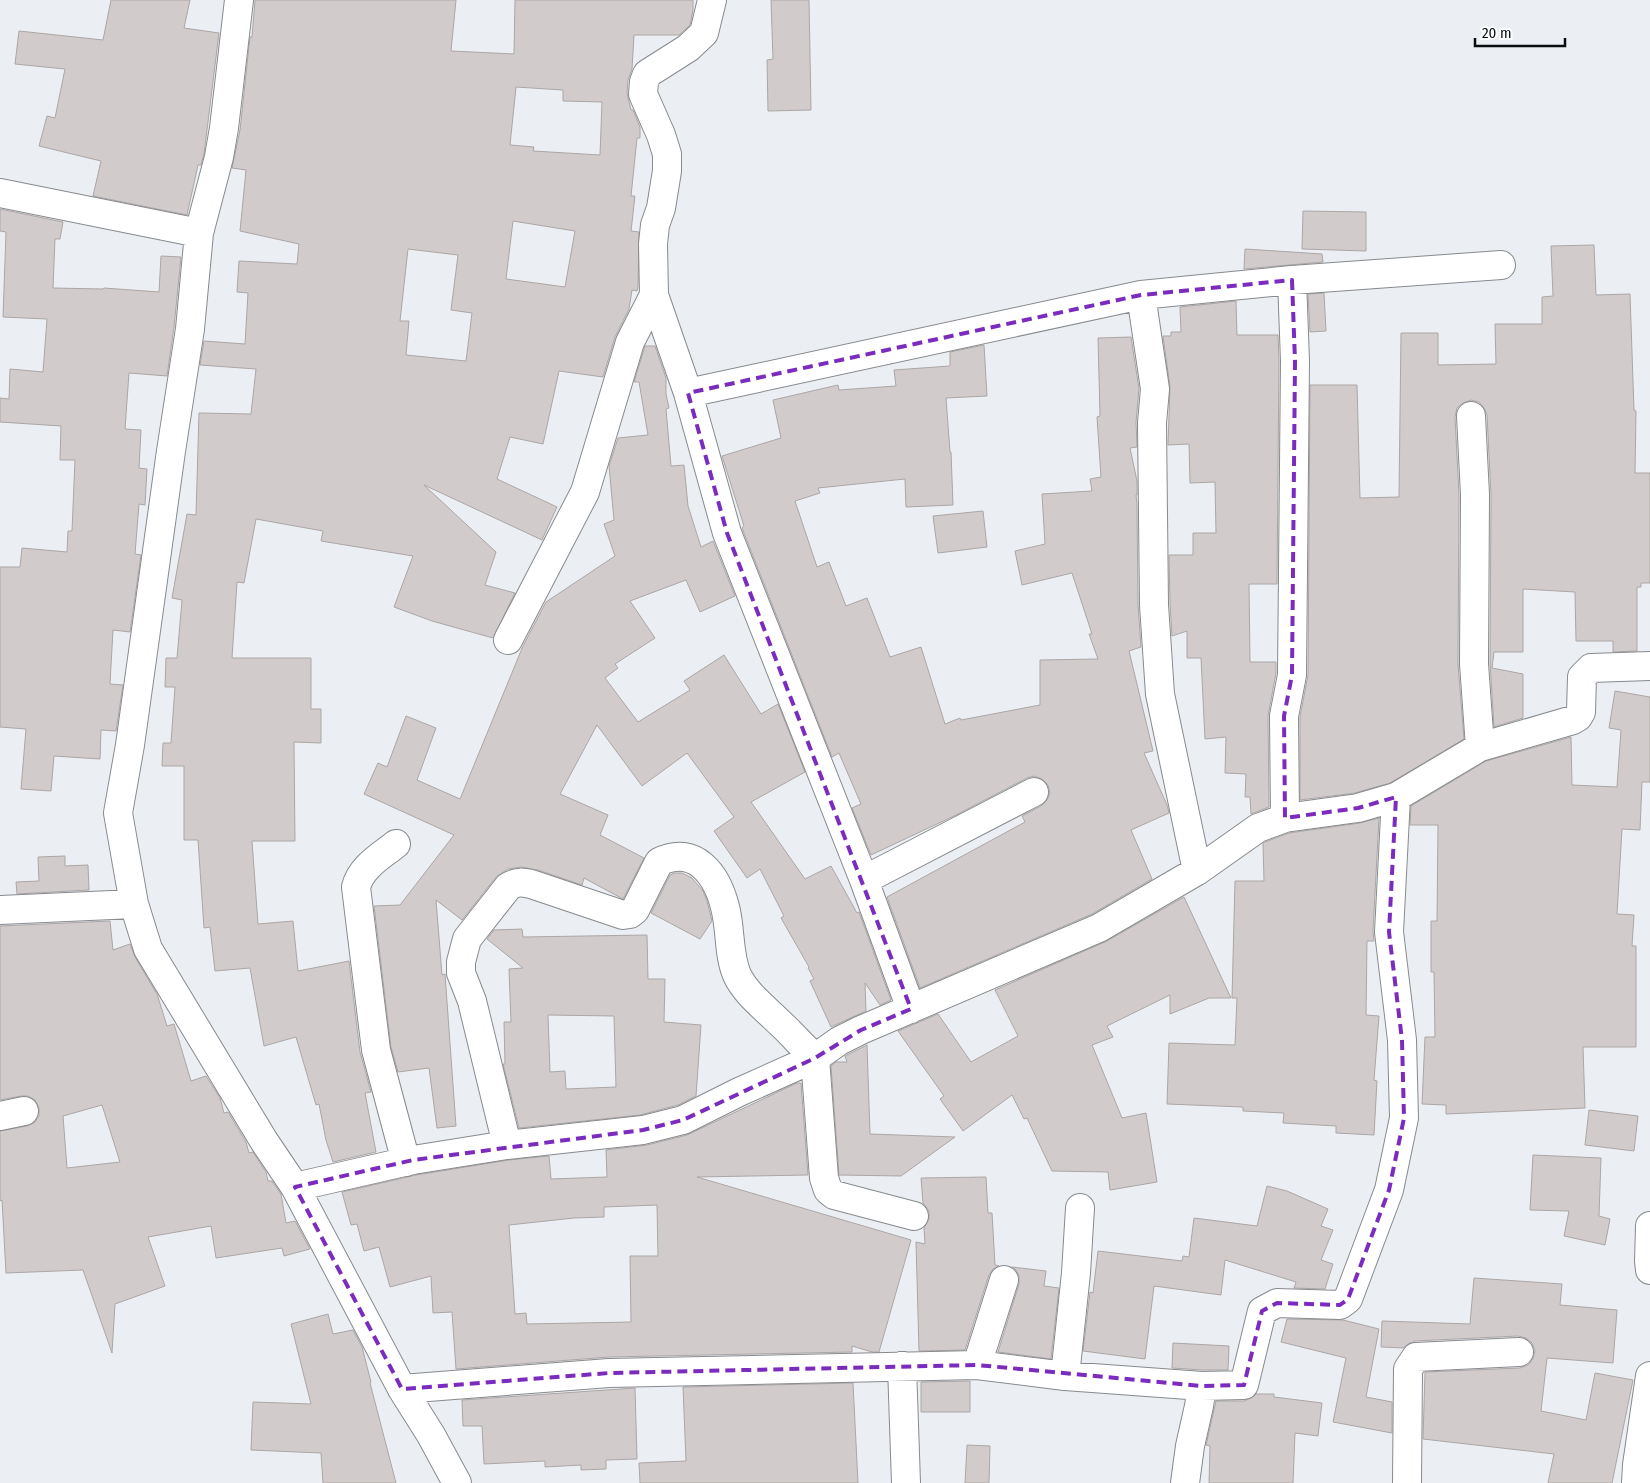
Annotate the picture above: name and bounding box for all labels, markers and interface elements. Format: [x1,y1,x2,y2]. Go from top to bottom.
scale bar [1475,15,1565,47]
text: 20 m [1482,24,1512,42]

